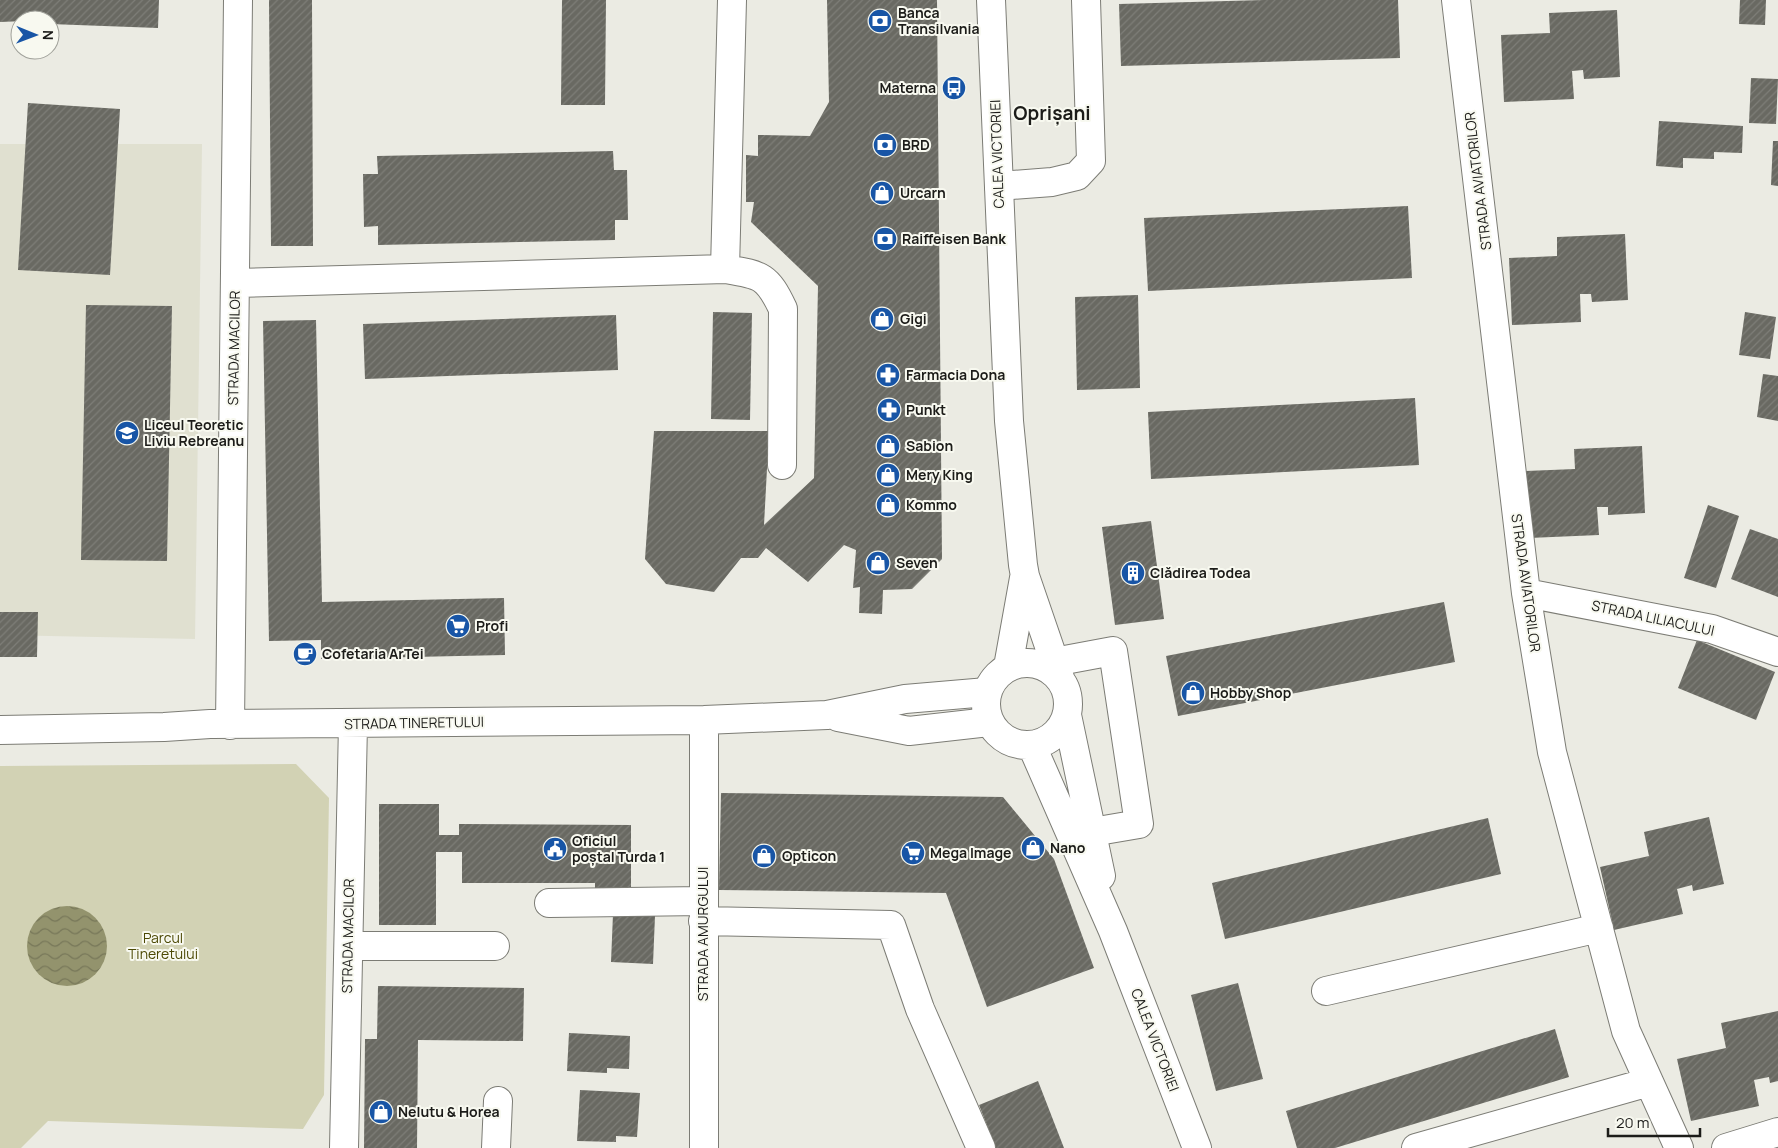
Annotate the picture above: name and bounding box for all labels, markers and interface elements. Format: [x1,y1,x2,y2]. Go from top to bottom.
place label: Banca Transilvania [898,3,980,38]
bank icon: Banca Transilvania [867,8,893,34]
north arrow [10,10,60,60]
text: N [39,30,58,40]
bus stop icon: Materna [941,75,967,101]
place label: Materna [879,78,936,97]
street label: CALEA VICTORIEI [985,99,1008,209]
district label: Oprișani [1013,100,1091,126]
street label: STRADA AVIATORILOR [1460,111,1495,251]
bank icon: BRD [872,132,898,158]
place label: BRD [902,135,930,154]
shop icon: Urcarn [869,180,895,206]
place label: Urcarn [900,183,946,202]
bank icon: Raiffeisen Bank [872,226,898,252]
place label: Raiffeisen Bank [902,229,1006,248]
street label: STRADA MACILOR [223,290,244,406]
shop icon: Gigi [869,306,895,332]
place label: Gigi [900,309,927,328]
pharmacy icon: Farmacia Dona [875,362,901,388]
place label: Farmacia Dona [906,365,1005,384]
pharmacy icon: Punkt [876,397,902,423]
place label: Punkt [906,400,946,419]
place label: Liceul Teoretic Liviu Rebreanu [144,415,244,450]
school or university icon: Liceul Teoretic Liviu Rebreanu [114,420,140,446]
shop icon: Sabion [875,433,901,459]
place label: Sabion [906,436,953,455]
shop icon: Mery King [875,462,901,488]
place label: Mery King [906,465,973,484]
shop icon: Kommo [875,492,901,518]
place label: Kommo [906,495,957,514]
street label: STRADA AVIATORILOR [1507,513,1546,653]
shop icon: Seven [865,550,891,576]
place label: Seven [896,553,938,572]
building icon: Clădirea Todea [1120,560,1146,586]
place label: Clădirea Todea [1150,563,1251,582]
street label: STRADA LILIACULUI [1590,595,1716,640]
supermarket icon: Profi [445,613,471,639]
place label: Profi [476,616,508,635]
cafe icon: Cofetaria ArTei [292,641,318,667]
place label: Cofetaria ArTei [322,644,424,663]
shop icon: Hobby Shop [1180,680,1206,706]
place label: Hobby Shop [1210,683,1292,702]
street label: STRADA TINERETULUI [344,712,484,733]
place label: Oficiul poștal Turda 1 [572,831,665,866]
shop icon: Nano [1020,835,1046,861]
public building icon: Oficiul poștal Turda 1 [542,836,568,862]
place label: Nano [1050,838,1086,857]
supermarket icon: Mega Image [900,840,926,866]
shop icon: Opticon [751,843,777,869]
place label: Mega Image [930,843,1012,862]
place label: Opticon [782,846,836,865]
street label: STRADA AMURGULUI [693,867,712,1001]
street label: STRADA MACILOR [337,878,358,994]
park label: Parcul Tineretului [128,928,198,963]
street label: CALEA VICTORIEI [1127,986,1184,1094]
shop icon: Nelutu & Horea [368,1099,394,1125]
place label: Nelutu & Horea [398,1102,500,1121]
scale bar [1608,1106,1700,1138]
text: 20 m [1616,1112,1649,1133]

